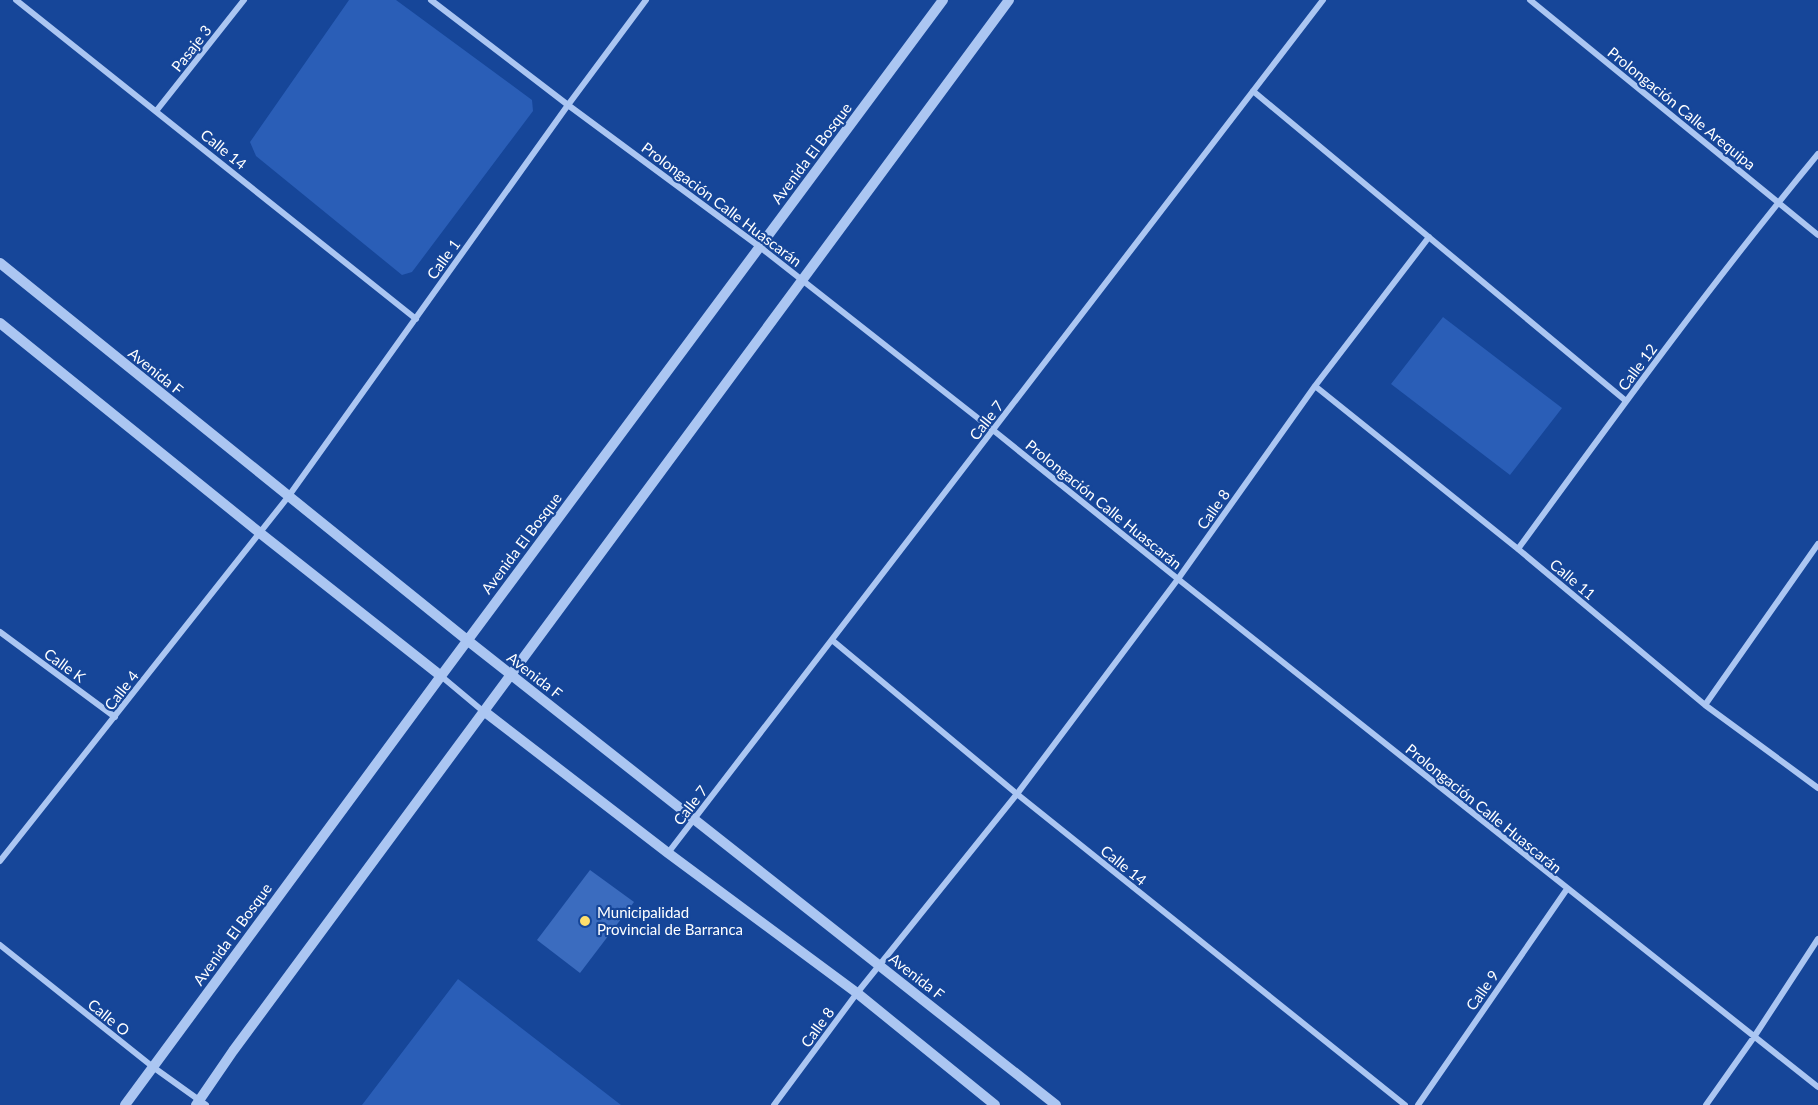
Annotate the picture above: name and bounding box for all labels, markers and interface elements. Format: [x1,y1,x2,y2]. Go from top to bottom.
street label: Pasaje 3 [167,21,215,75]
street label: Prolongación Calle Arequipa [1604,43,1760,173]
street label: Avenida El Bosque [767,99,855,207]
street label: Calle 14 [197,125,251,173]
street label: Prolongación Calle Huascarán [639,138,805,270]
street label: Calle 1 [422,236,464,282]
street label: Calle 12 [1614,340,1660,394]
street label: Avenida F [125,344,187,398]
street label: Calle 7 [965,396,1007,443]
street label: Prolongación Calle Huascarán [1022,436,1186,572]
street label: Calle 8 [1193,485,1233,533]
street label: Avenida El Bosque [477,489,565,597]
street label: Calle 11 [1547,555,1599,603]
street label: Calle K [41,644,89,686]
street label: Avenida F [504,648,566,702]
street label: Calle 4 [100,666,142,713]
street label: Prolongación Calle Huascarán [1402,740,1566,876]
street label: Calle 7 [669,781,711,828]
street label: Calle 14 [1097,841,1151,889]
street label: Avenida El Bosque [189,879,275,989]
place label: Municipalidad Provincial de Barranca [597,903,743,938]
marker: Municipalidad Provincial de Barranca [578,914,592,928]
street label: Avenida F [886,949,948,1003]
street label: Calle 9 [1462,966,1502,1014]
street label: Calle O [85,995,133,1039]
street label: Calle 8 [796,1004,838,1050]

